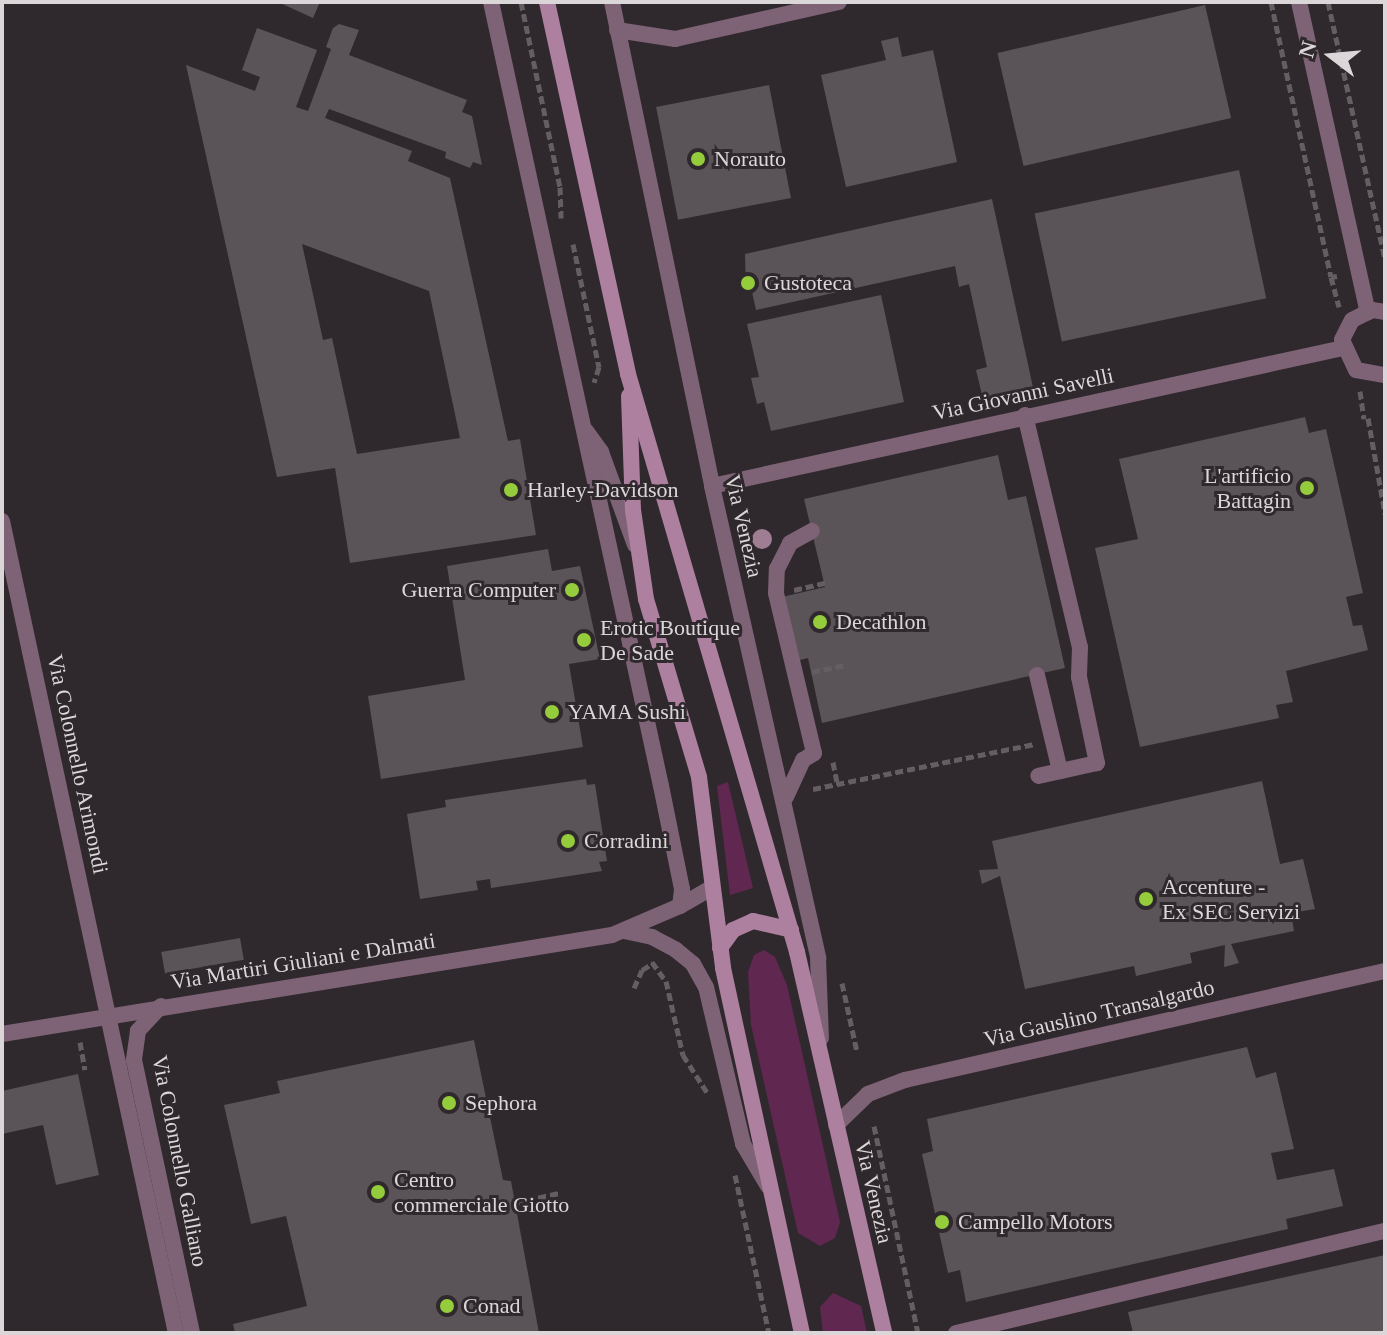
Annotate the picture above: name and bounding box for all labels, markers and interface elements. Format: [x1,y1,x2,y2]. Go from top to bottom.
north arrow [1291,16,1371,96]
text: N [1293,38,1322,60]
place label: Norauto [714,146,786,172]
marker: Norauto [689,150,707,168]
place label: Gustoteca [764,270,852,296]
marker: Gustoteca [739,274,757,292]
street label: Via Giovanni Savelli [930,362,1116,426]
place label: L'artificio Battagin [1204,462,1291,514]
street label: Via Venezia [719,472,769,580]
place label: Harley-Davidson [527,477,679,503]
marker: L'artificio Battagin [1298,479,1316,497]
marker: Harley-Davidson [502,481,520,499]
place label: Guerra Computer [401,577,556,603]
marker: Guerra Computer [563,581,581,599]
place label: Decathlon [836,609,926,635]
marker: Decathlon [811,613,829,631]
place label: Erotic Boutique De Sade [600,614,740,666]
marker: Erotic Boutique De Sade [575,631,593,649]
street label: Via Colonnello Arimondi [42,651,114,877]
place label: YAMA Sushi [568,699,687,725]
marker: YAMA Sushi [543,703,561,721]
place label: Corradini [584,828,668,854]
marker: Corradini [559,832,577,850]
place label: Accenture - Ex SEC Servizi [1162,873,1300,924]
marker: Accenture - Ex SEC Servizi [1137,890,1155,908]
street label: Via Martiri Giuliani e Dalmati [169,927,437,995]
street label: Via Gauslino Transalgardo [981,974,1217,1052]
street label: Via Colonnello Galliano [147,1053,213,1269]
place label: Sephora [465,1090,537,1116]
marker: Sephora [440,1094,458,1112]
street label: Via Venezia [849,1138,899,1246]
place label: Centro commerciale Giotto [394,1166,569,1218]
marker: Centro commerciale Giotto [369,1183,387,1201]
place label: Campello Motors [958,1209,1113,1235]
marker: Campello Motors [933,1213,951,1231]
place label: Conad [463,1293,520,1319]
marker: Conad [438,1297,456,1315]

